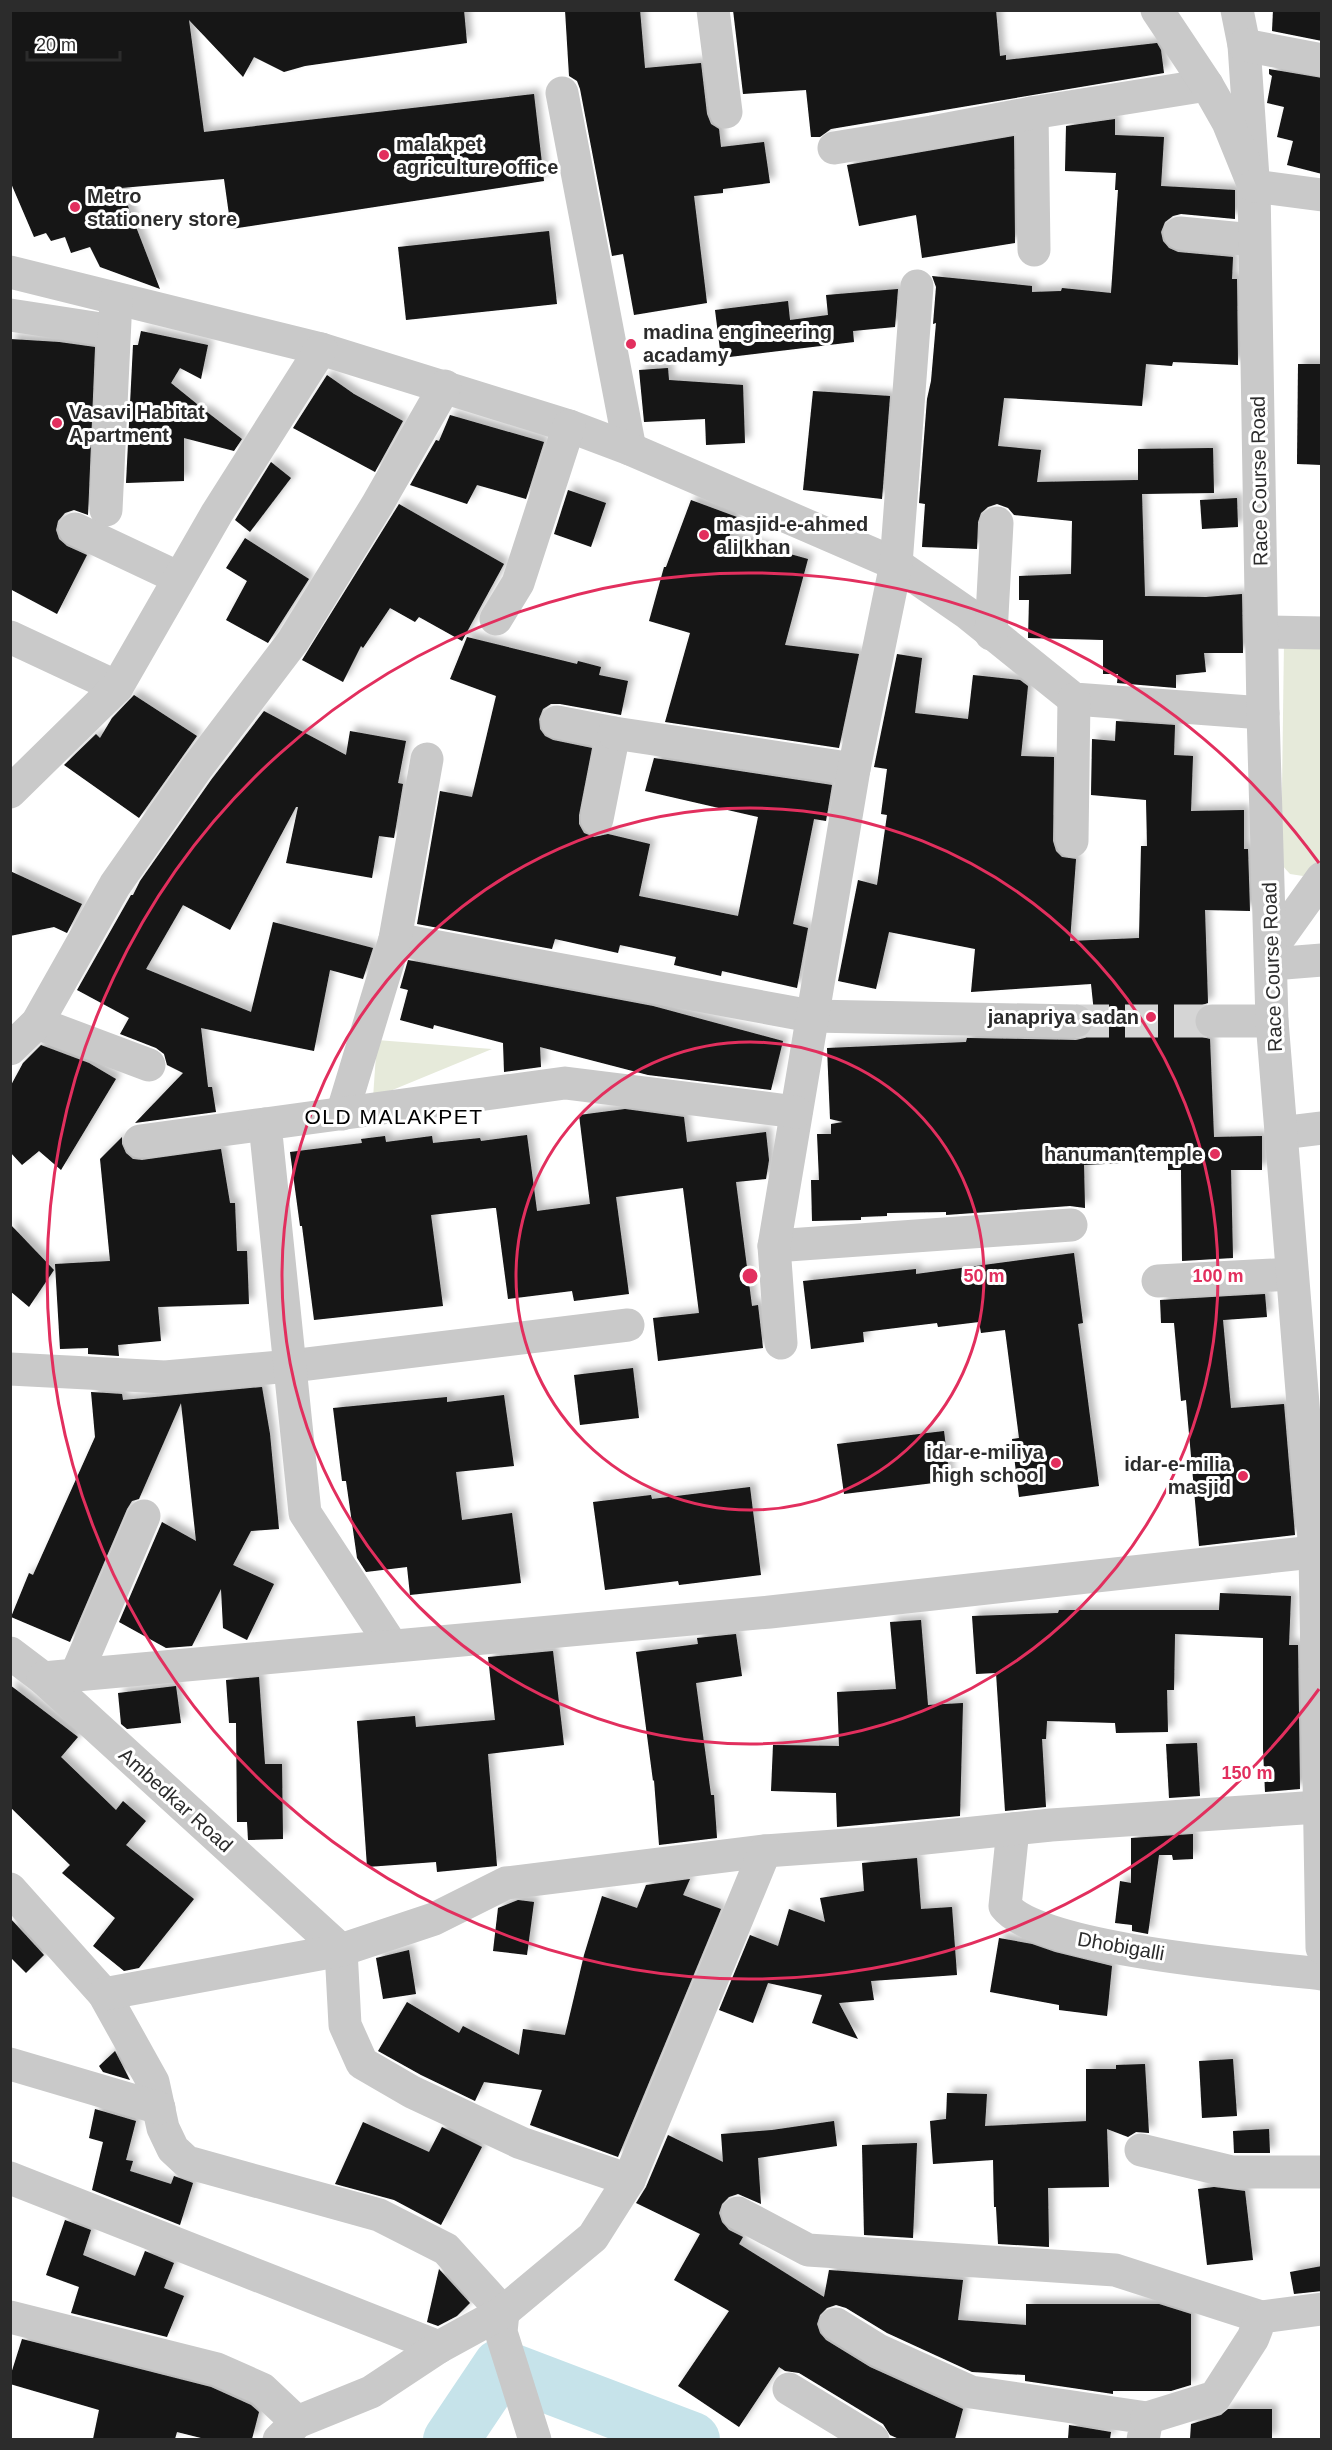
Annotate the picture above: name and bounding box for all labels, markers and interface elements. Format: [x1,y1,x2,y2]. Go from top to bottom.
scale bar [27,24,120,62]
text: 20 m [36,35,76,55]
place label: malakpet agriculture office [396,133,558,178]
marker: malakpet agriculture office [377,148,391,162]
place label: Metro stationery store [87,185,237,230]
marker: Metro stationery store [68,200,82,214]
place label: madina engineering acadamy [643,321,832,366]
marker: madina engineering acadamy [624,337,638,351]
street label: Race Course Road [1247,396,1271,566]
place label: Vasavi Habitat Apartment [69,401,205,446]
marker: Vasavi Habitat Apartment [50,416,64,430]
place label: masjid-e-ahmed ali khan [716,513,868,558]
marker: masjid-e-ahmed ali khan [697,528,711,542]
street label: Race Course Road [1258,882,1286,1052]
place label: janapriya sadan [987,1006,1139,1028]
marker: janapriya sadan [1144,1010,1158,1024]
district label: OLD MALAKPET [304,1105,484,1128]
place label: hanuman temple [1044,1143,1203,1165]
marker: hanuman temple [1208,1147,1222,1161]
centre of rings [740,1266,760,1286]
text: 50 m [963,1266,1005,1286]
text: 100 m [1192,1266,1244,1286]
place label: idar-e-miliya high school [926,1441,1045,1486]
place label: idar-e-milia masjid [1124,1453,1232,1498]
marker: idar-e-miliya high school [1049,1456,1063,1470]
marker: idar-e-milia masjid [1236,1469,1250,1483]
street label: Ambedkar Road [115,1743,237,1857]
text: 150 m [1221,1763,1273,1783]
street label: Dhobigalli [1076,1928,1166,1964]

